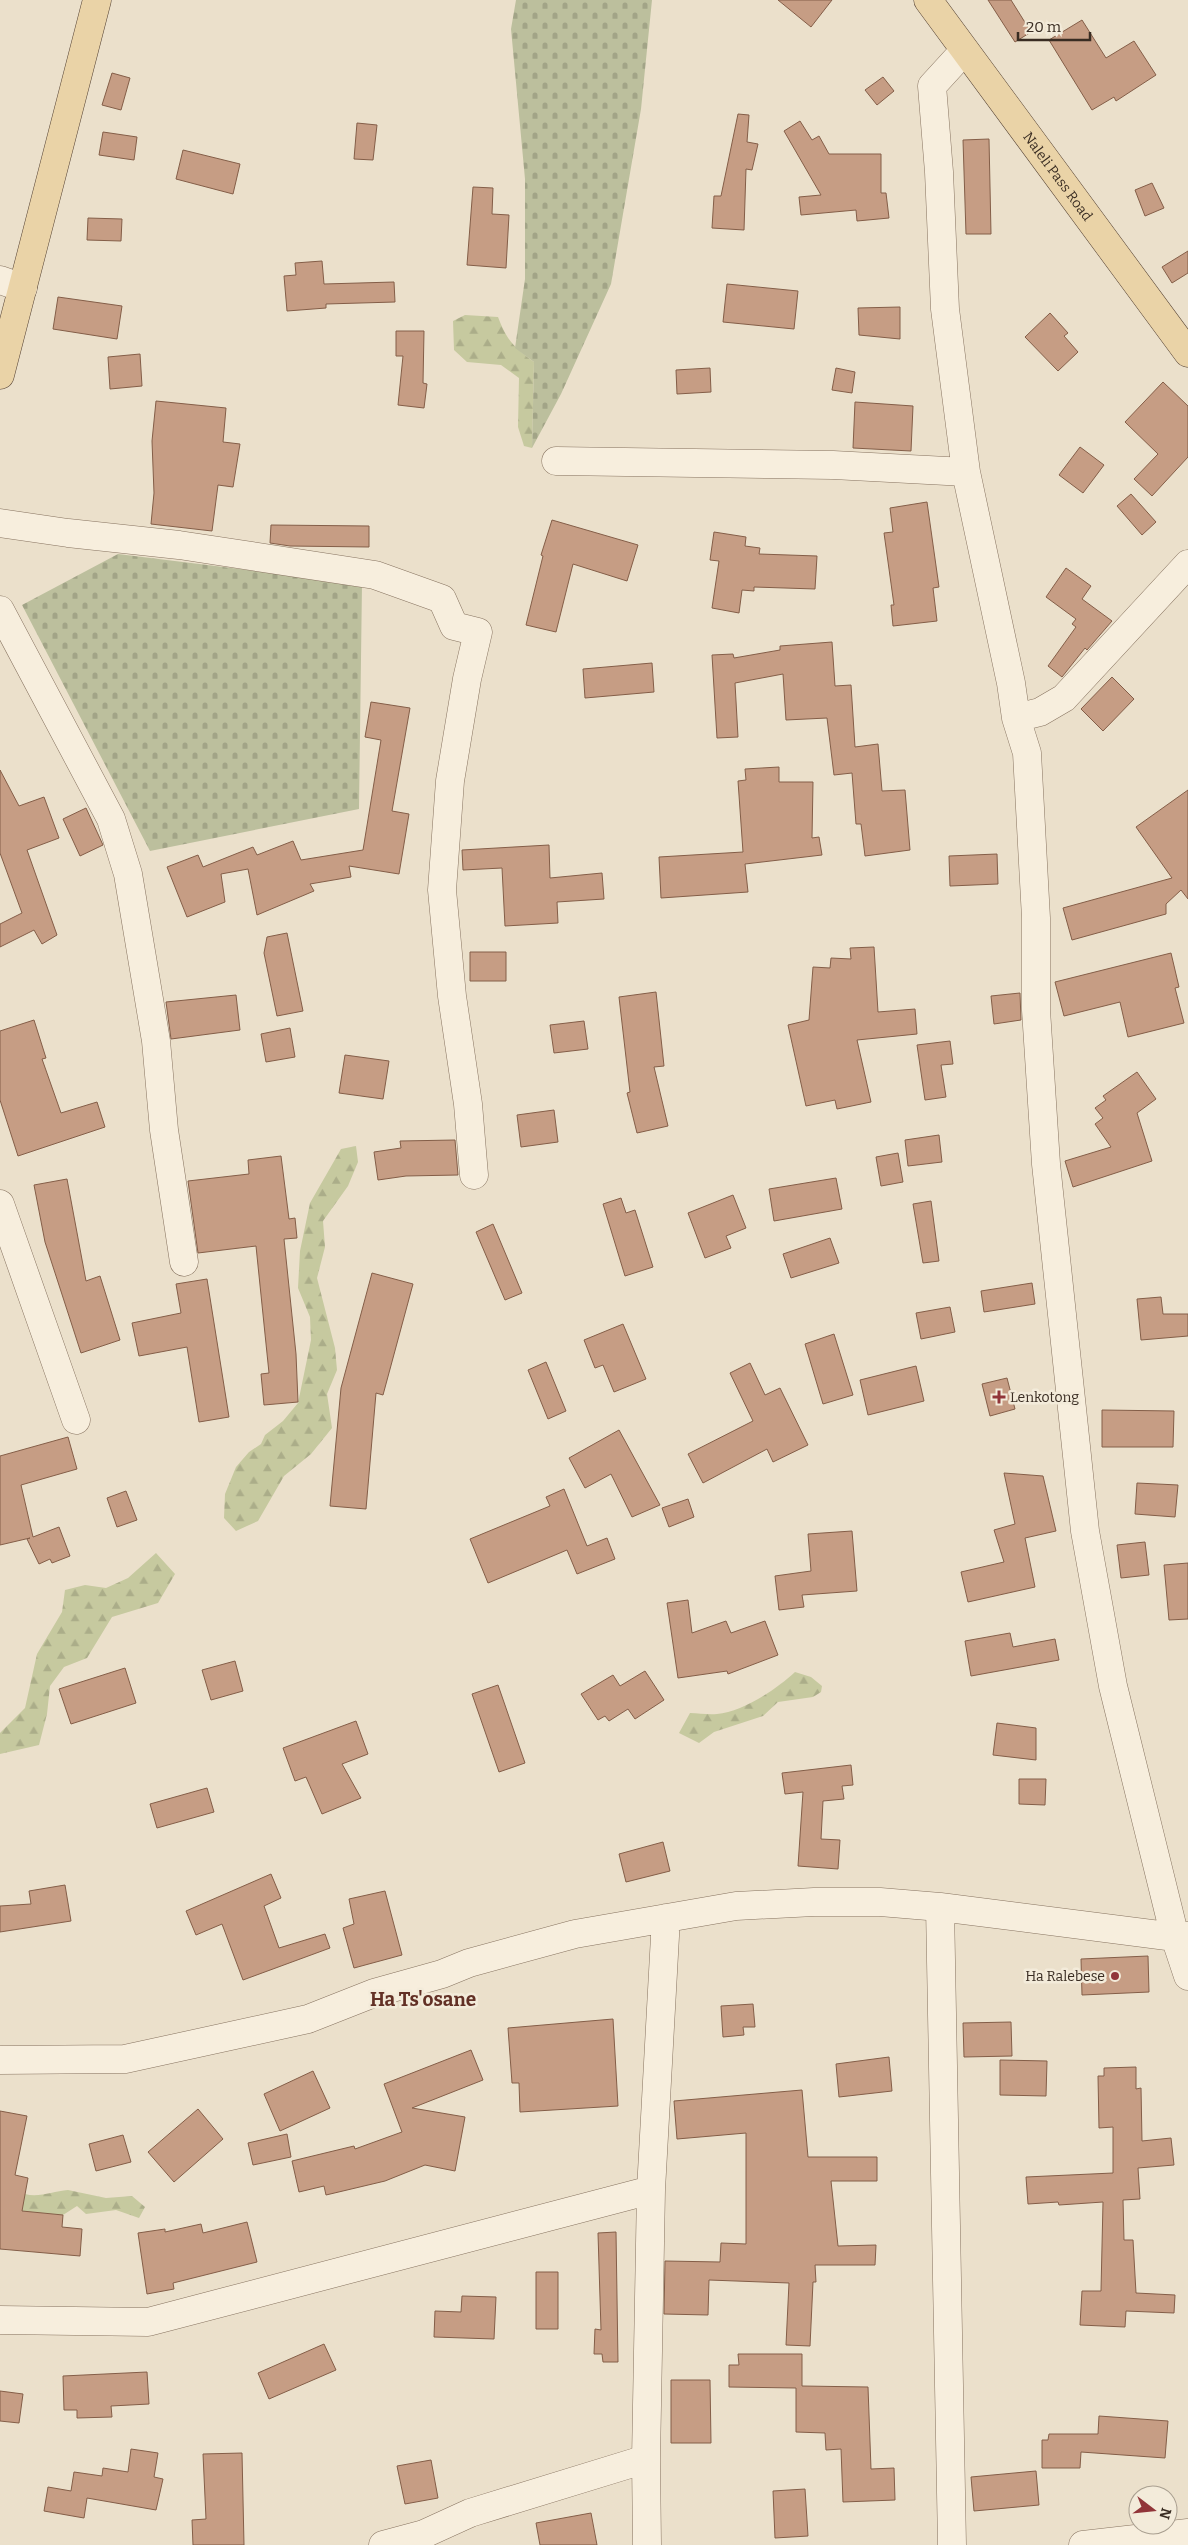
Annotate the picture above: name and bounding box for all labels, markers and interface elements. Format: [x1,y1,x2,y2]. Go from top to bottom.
scale bar [1018,10,1090,42]
text: 20 m [1026,18,1062,36]
street label: Naleli Pass Road [1020,129,1096,224]
place label: Lenkotong [1010,1389,1079,1406]
marker: Lenkotong [992,1390,1006,1404]
place label: Ha Ralebese [1025,1968,1105,1985]
marker: Ha Ralebese [1109,1970,1121,1982]
district label: Ha Ts'osane [370,1988,476,2011]
north arrow [1128,2485,1178,2535]
text: N [1155,2506,1175,2521]

